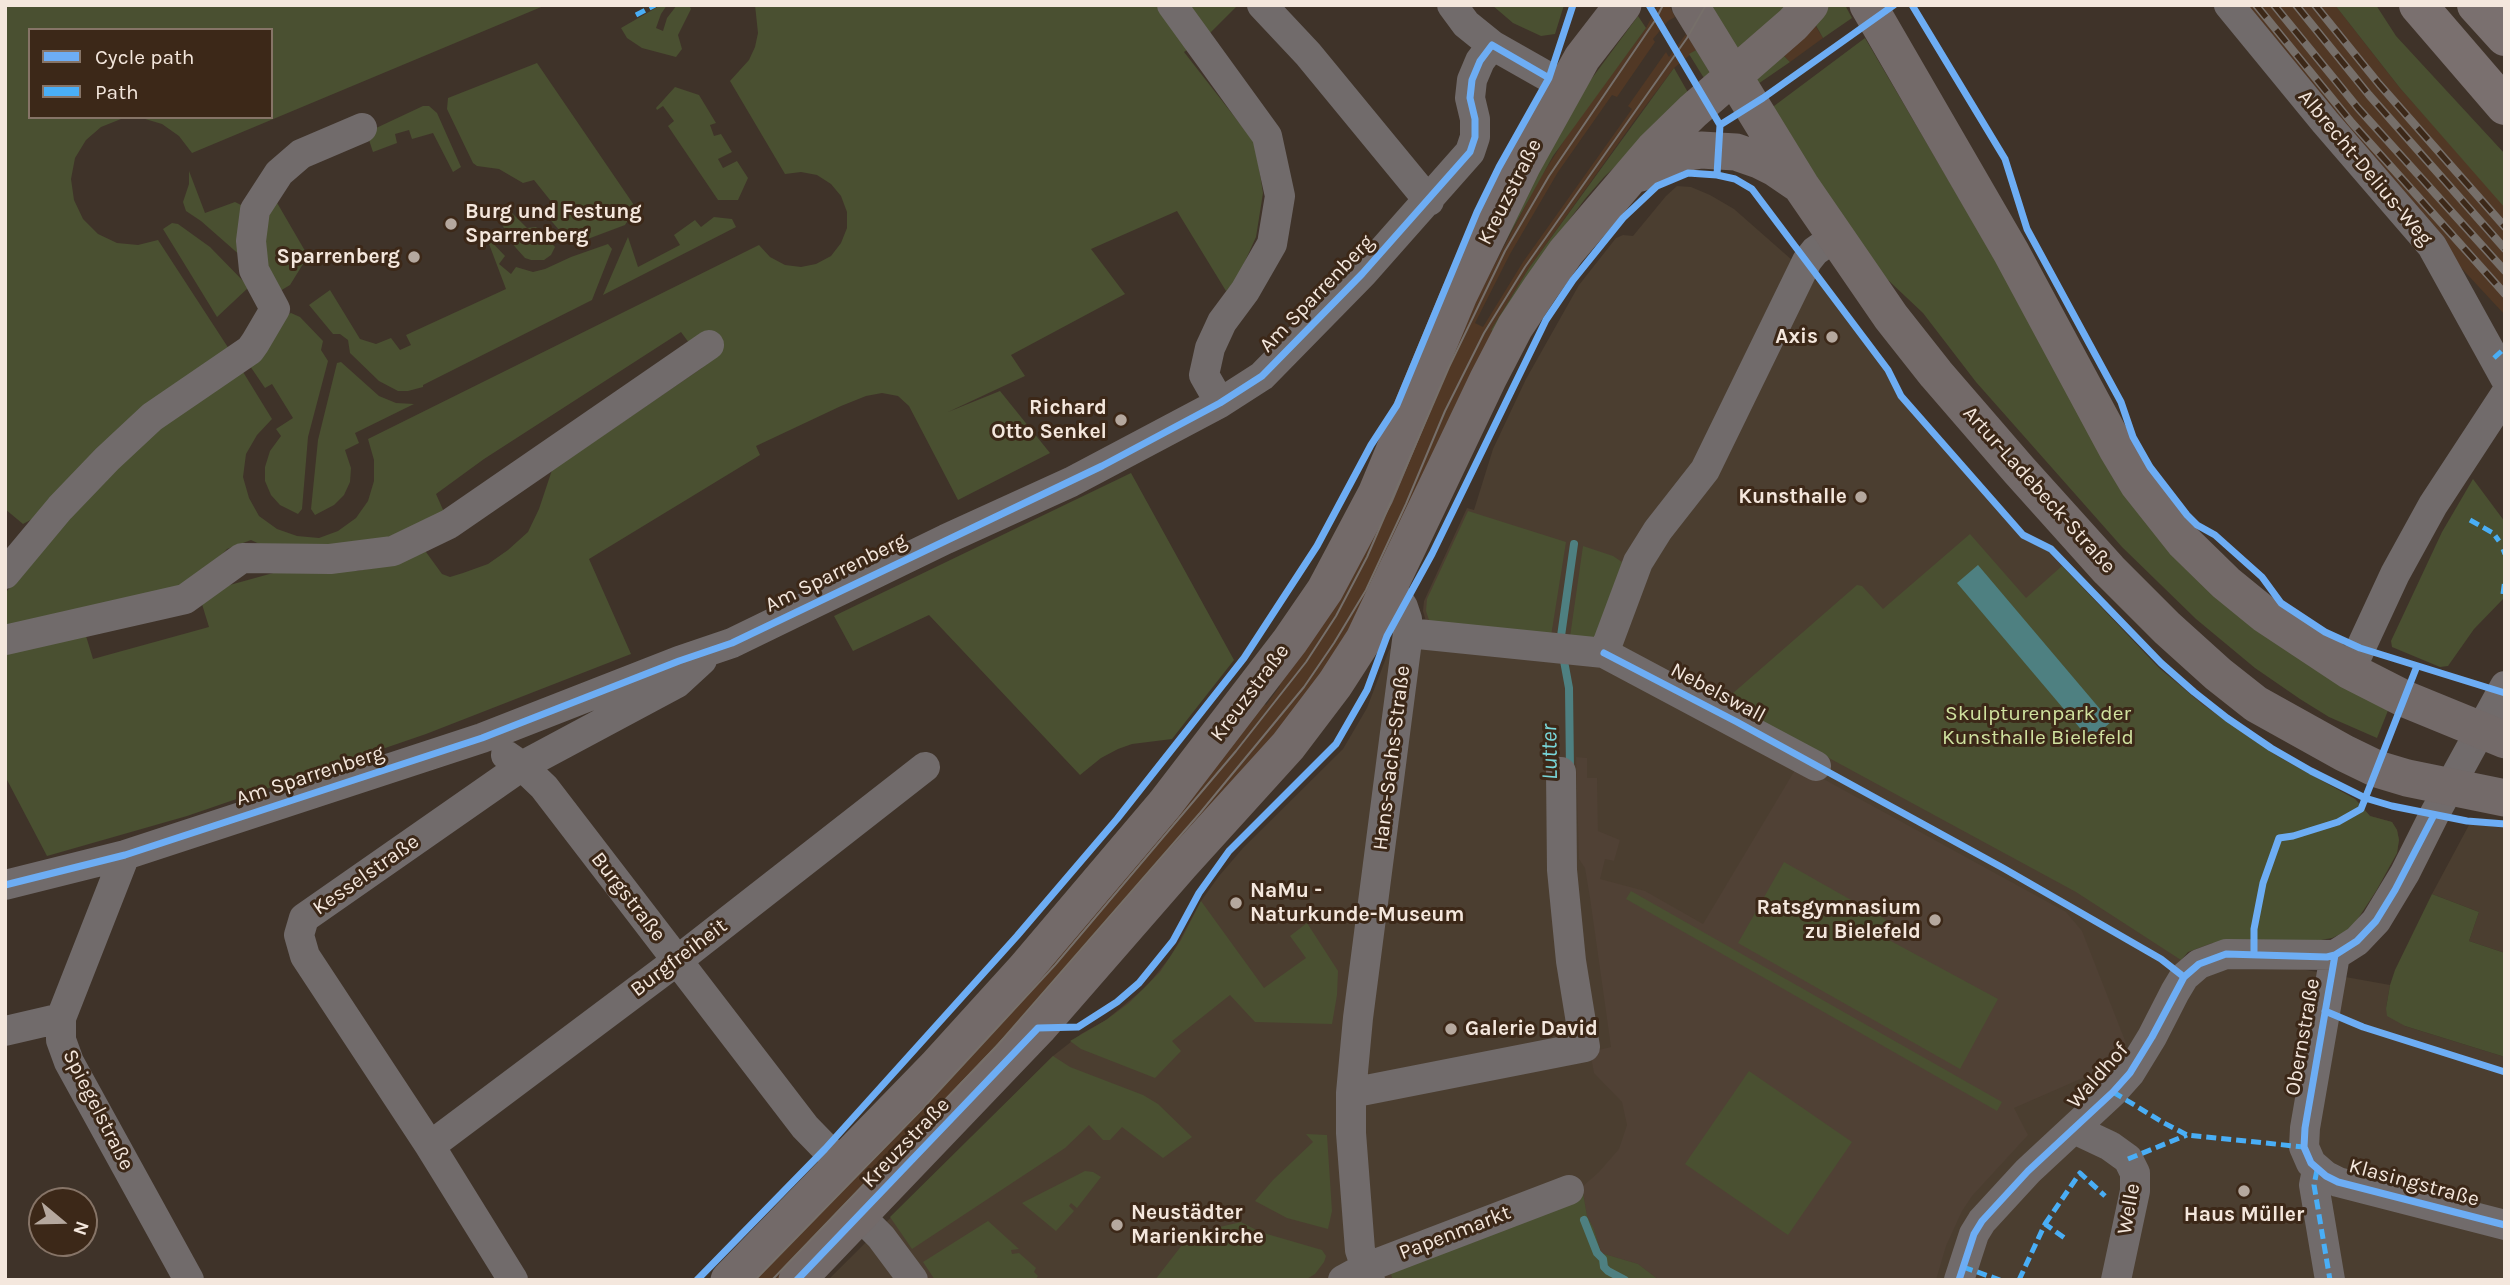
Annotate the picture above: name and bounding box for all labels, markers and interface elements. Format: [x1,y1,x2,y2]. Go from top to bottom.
legend [28,28,273,119]
text: Cycle path [95,45,195,69]
text: Path [95,80,139,104]
street label: Albrecht-Delius-Weg [2292,85,2438,251]
street label: Kreuzstraße [1473,135,1547,249]
place label: Burg und Festung Sparrenberg [465,199,642,249]
marker: Burg und Festung Sparrenberg [443,216,459,232]
street label: Am Sparrenberg [1254,230,1380,358]
place label: Sparrenberg [276,244,400,270]
marker: Sparrenberg [406,249,422,265]
place label: Axis [1775,324,1818,350]
marker: Axis [1824,329,1840,345]
place label: Richard Otto Senkel [991,395,1107,445]
street label: Artur-Ladebeck-Straße [1957,401,2121,579]
marker: Richard Otto Senkel [1113,412,1129,428]
place label: Kunsthalle [1738,484,1847,510]
marker: Kunsthalle [1853,489,1869,505]
street label: Am Sparrenberg [761,528,911,618]
street label: Kreuzstraße [1205,639,1295,747]
street label: Nebelswall [1666,658,1770,728]
street label: Hans-Sachs-Straße [1368,664,1416,852]
park label: Skulpturenpark der Kunsthalle Bielefeld [1942,701,2134,751]
water label: Lutter [1536,724,1564,780]
street label: Am Sparrenberg [233,740,387,812]
street label: Kesselstraße [308,829,424,921]
street label: Burgstraße [585,847,671,947]
place label: NaMu - Naturkunde-Museum [1250,878,1464,928]
marker: NaMu - Naturkunde-Museum [1228,895,1244,911]
place label: Ratsgymnasium zu Bielefeld [1757,895,1921,945]
marker: Ratsgymnasium zu Bielefeld [1927,912,1943,928]
street label: Burgfreiheit [626,914,732,1002]
street label: Obernstraße [2280,976,2326,1098]
place label: Galerie David [1465,1016,1598,1042]
marker: Galerie David [1443,1021,1459,1037]
street label: Waldhof [2062,1038,2134,1114]
street label: Spiegelstraße [57,1045,139,1175]
street label: Kreuzstraße [857,1093,955,1193]
street label: Klasingstraße [2346,1154,2482,1212]
street label: Welle [2112,1181,2146,1237]
marker: Haus Müller [2236,1183,2252,1199]
north arrow [28,1187,98,1257]
place label: Neustädter Marienkirche [1131,1200,1264,1250]
street label: Papenmarkt [1396,1200,1514,1266]
place label: Haus Müller [2184,1202,2304,1228]
marker: Neustädter Marienkirche [1109,1217,1125,1233]
text: N [68,1218,94,1238]

